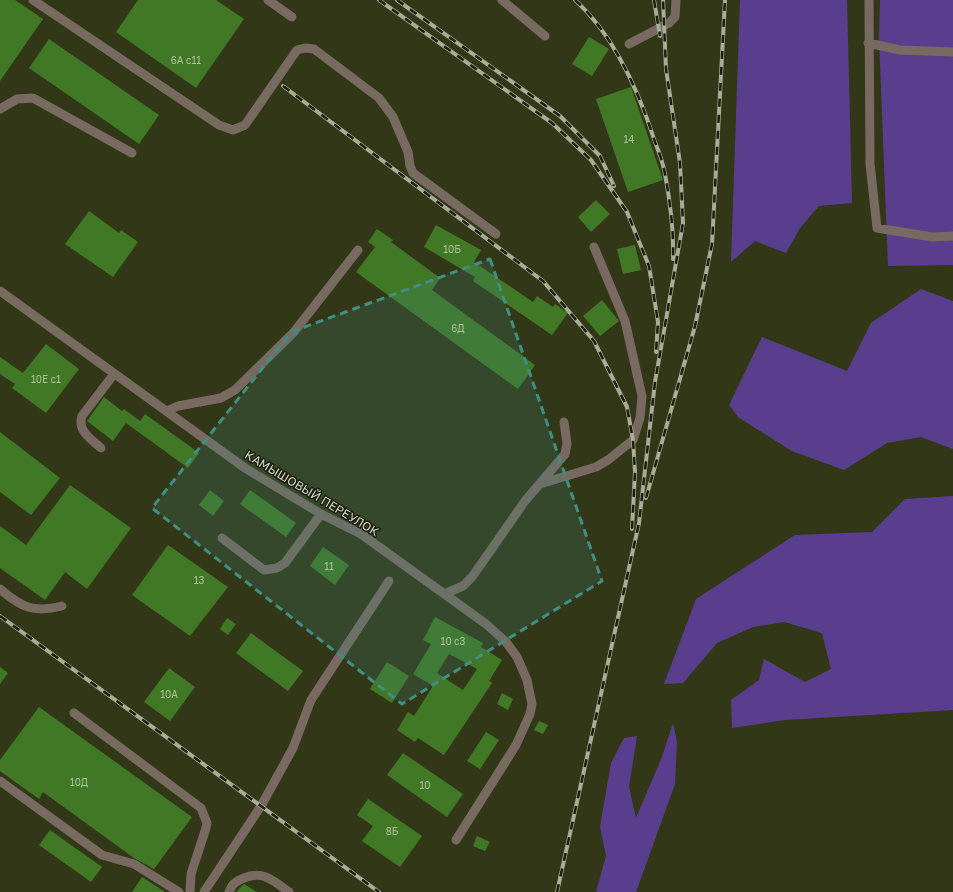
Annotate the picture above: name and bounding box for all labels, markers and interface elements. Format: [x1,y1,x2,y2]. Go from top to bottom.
house number: 6А с11 [171,54,201,66]
house number: 14 [624,133,634,145]
house number: 10Б [443,243,461,255]
house number: 6Д [451,322,465,334]
house number: 10Е с1 [31,373,61,385]
street label: КАМЫШОВЫЙ ПЕРЕУЛОК [242,447,382,539]
house number: 11 [324,560,334,572]
house number: 13 [194,574,204,586]
house number: 10 с3 [441,635,466,647]
house number: 10А [160,688,178,700]
house number: 10Д [70,776,88,788]
house number: 10 [419,779,431,791]
house number: 8Б [386,825,399,837]

